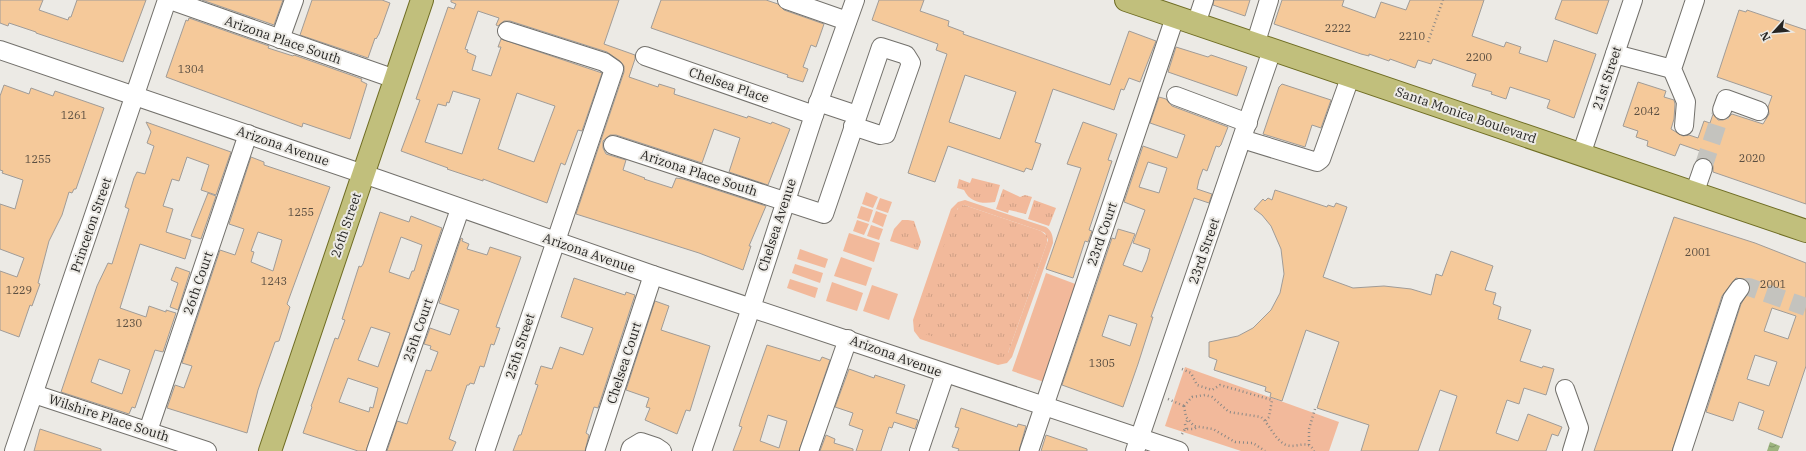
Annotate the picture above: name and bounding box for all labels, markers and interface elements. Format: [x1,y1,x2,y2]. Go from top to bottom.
street label: Arizona Place South [222,12,344,68]
north arrow [1754,12,1794,52]
house number: 2222 [1325,21,1351,35]
house number: 2210 [1399,29,1426,43]
text: N [1757,29,1773,44]
street label: 21st Street [1589,44,1625,112]
house number: 2200 [1466,50,1493,64]
house number: 1304 [178,62,205,76]
street label: Chelsea Place [687,63,771,107]
street label: Santa Monica Boulevard [1393,83,1539,147]
house number: 2042 [1634,104,1660,118]
house number: 1261 [61,108,87,122]
street label: Arizona Avenue [235,122,332,170]
street label: Arizona Place South [638,146,760,200]
house number: 2020 [1739,151,1766,165]
house number: 1255 [25,152,51,166]
street label: Princeton Street [67,175,115,275]
street label: Chelsea Avenue [754,176,800,274]
street label: 26th Street [327,190,365,260]
street label: 23rd Court [1083,199,1121,268]
house number: 1255 [288,205,314,219]
street label: 23rd Street [1185,215,1223,286]
street label: Arizona Avenue [541,229,638,277]
house number: 2001 [1685,245,1711,259]
street label: 26th Court [179,249,217,317]
house number: 1243 [261,274,287,288]
house number: 2001 [1760,277,1786,291]
house number: 1229 [6,283,32,297]
street label: 25th Court [399,296,437,364]
street label: 25th Street [501,311,539,381]
house number: 1230 [116,316,143,330]
street label: Chelsea Court [603,319,645,406]
street label: Arizona Avenue [848,331,944,381]
house number: 1305 [1089,356,1115,370]
street label: Wilshire Place South [46,390,172,446]

